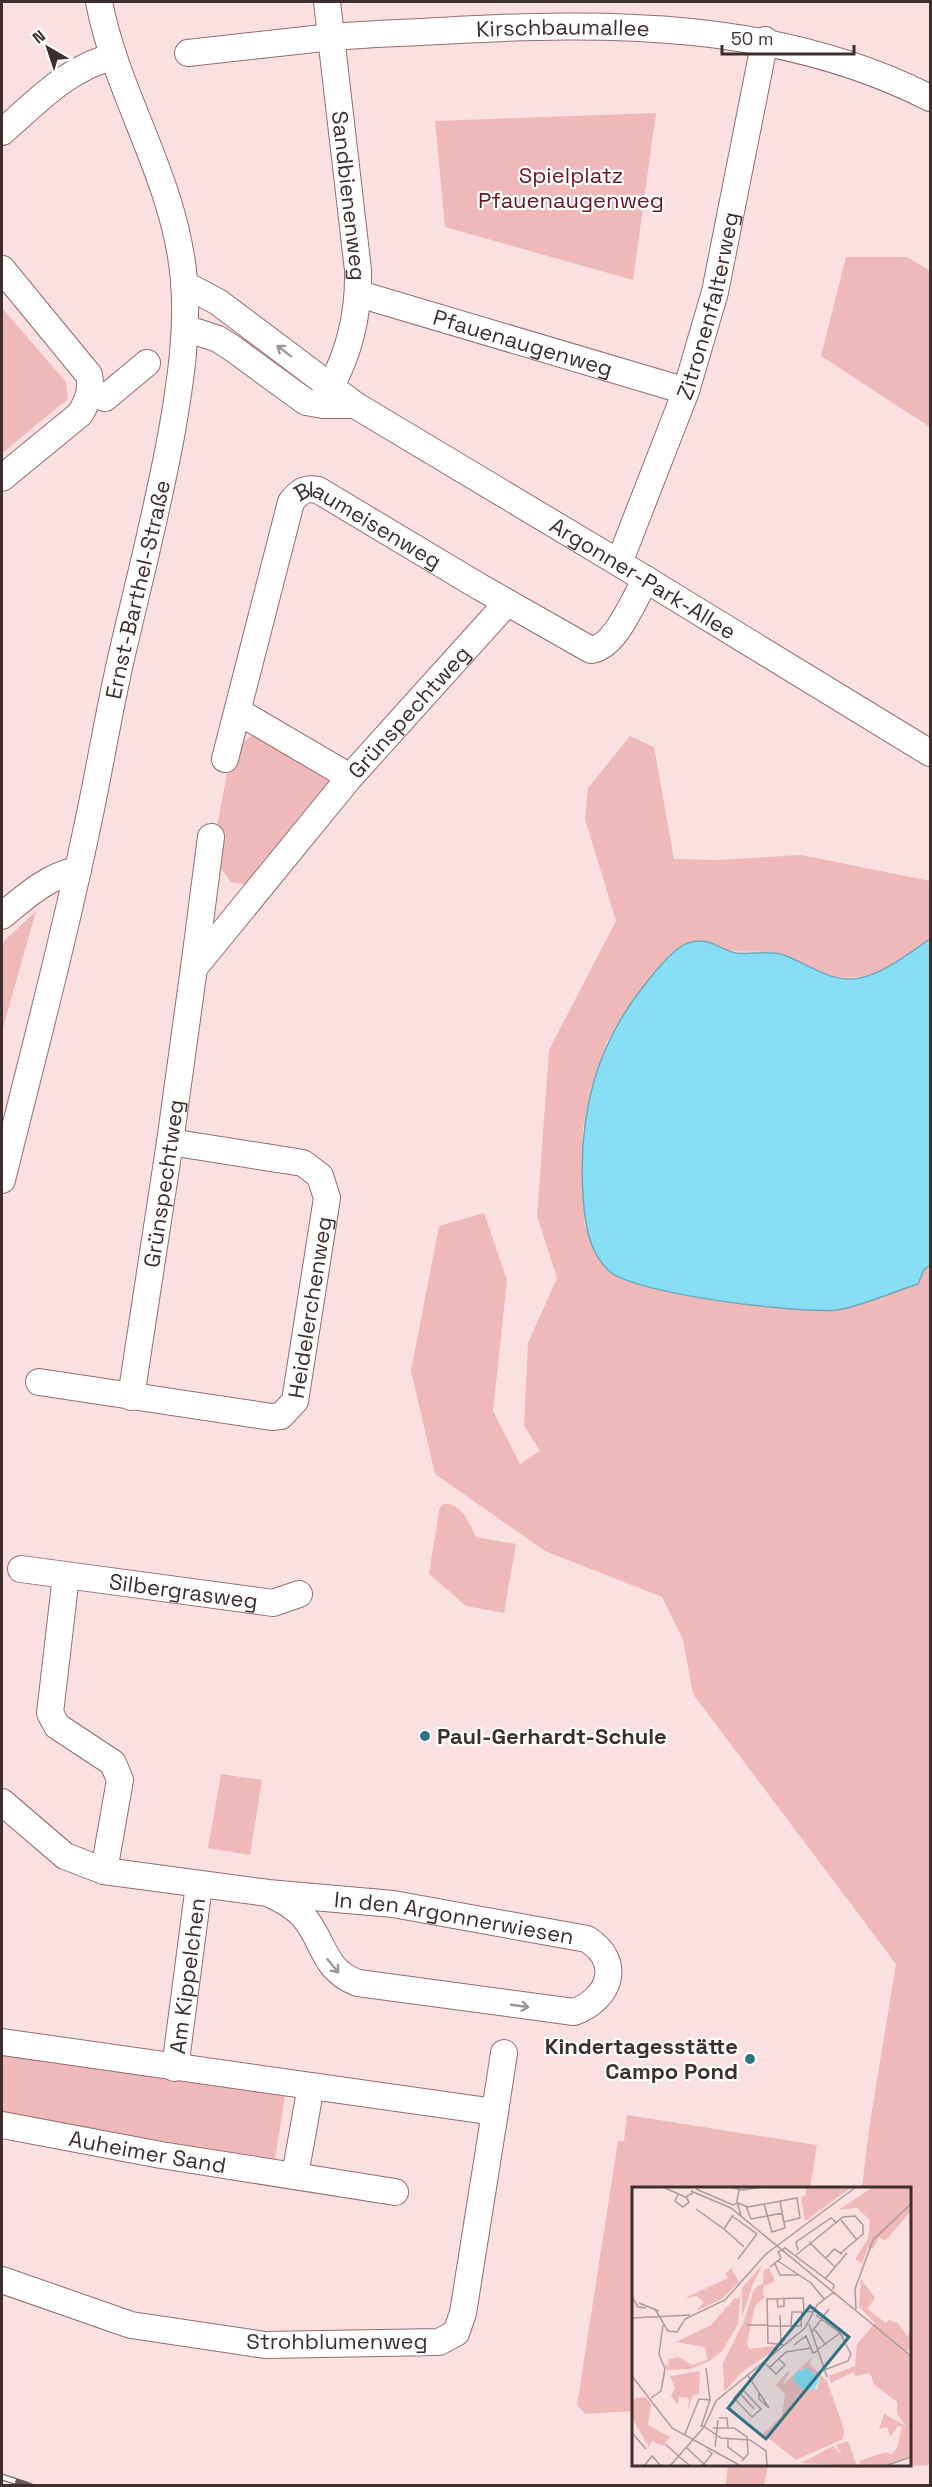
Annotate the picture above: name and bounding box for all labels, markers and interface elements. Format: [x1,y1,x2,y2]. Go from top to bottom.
street label: Kirschbaumallee [475,12,650,43]
north arrow [18,18,78,78]
scale bar [722,18,854,56]
text: N [28,25,50,48]
text: 50 m [731,27,773,50]
street label: Sandbienenweg [326,109,372,281]
park label: Spielplatz Pfauenaugenweg [478,161,664,214]
street label: Zitronenfalterweg [670,209,745,403]
street label: Pfauenaugenweg [430,303,616,383]
one-way arrow [277,345,293,357]
street label: Blaumeisenweg [289,475,447,575]
street label: Ernst-Barthel-Straße [99,477,176,701]
street label: Argonner-Park-Allee [545,511,741,645]
street label: Grünspechtweg [342,639,476,784]
street label: Grünspechtweg [137,1098,190,1269]
street label: Heidelerchenweg [282,1214,338,1400]
street label: Silbergrasweg [107,1567,260,1615]
place label: Paul-Gerhardt-Schule [437,1722,667,1750]
marker: Paul-Gerhardt-Schule [418,1729,432,1743]
street label: In den Argonnerwiesen [333,1885,576,1950]
street label: Am Kippelchen [163,1896,211,2056]
one-way arrow [326,1958,339,1974]
one-way arrow [509,2001,529,2012]
place label: Kindertagesstätte Campo Pond [545,2032,738,2085]
marker: Kindertagesstätte Campo Pond [743,2052,757,2066]
street label: Auheimer Sand [67,2124,228,2179]
inset map [632,2187,911,2466]
street label: Strohblumenweg [246,2327,428,2355]

